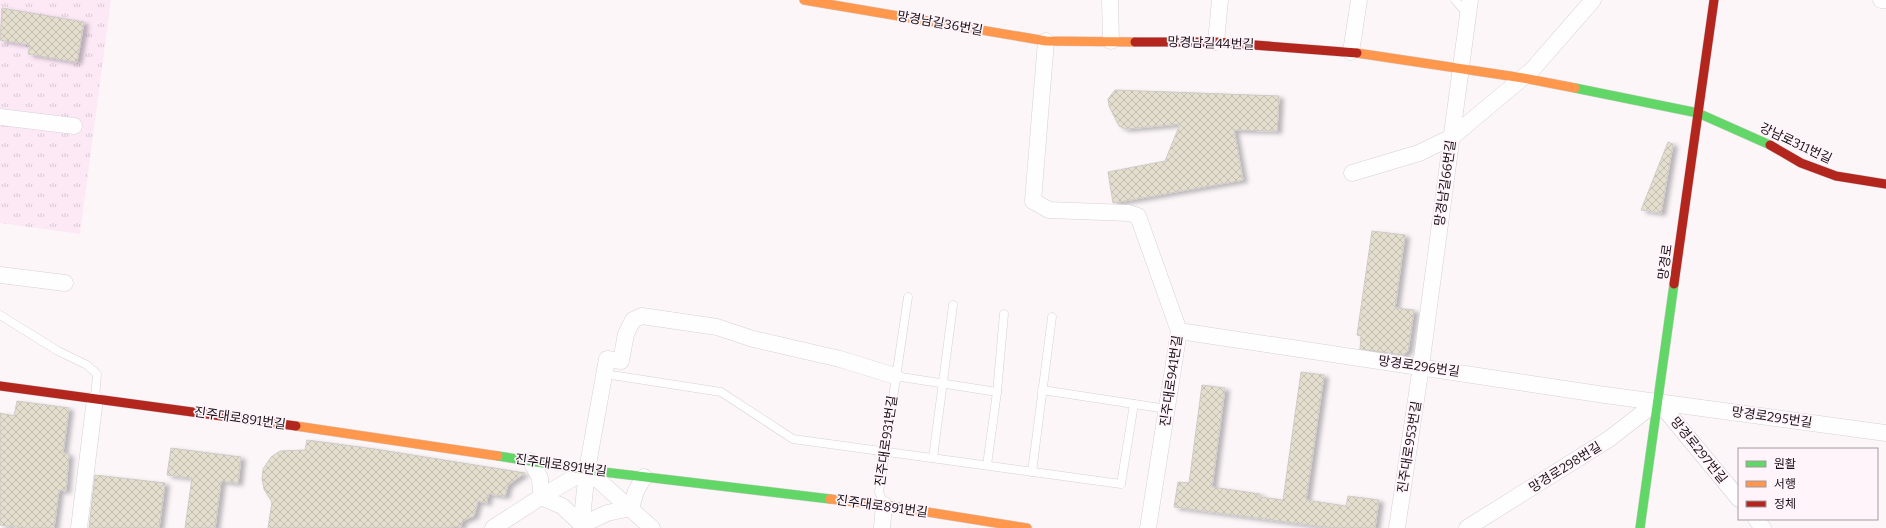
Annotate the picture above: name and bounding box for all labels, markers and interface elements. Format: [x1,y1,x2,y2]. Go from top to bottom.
street label: 망경남길36번길 [896,8,984,38]
street label: 망경남길44번길 [1167,34,1255,52]
street label: 강남로311번길 [1758,120,1834,166]
street label: 망경남길66번길 [1432,139,1458,227]
street label: 망경로 [1655,243,1675,281]
street label: 진주대로941번길 [1157,334,1185,428]
street label: 망경로296번길 [1377,353,1461,379]
street label: 진주대로931번길 [872,394,900,488]
street label: 진주대로953번길 [1394,400,1424,494]
street label: 진주대로891번길 [193,404,287,432]
street label: 망경로295번길 [1731,404,1813,430]
street label: 망경로297번길 [1668,414,1730,486]
street label: 망경로298번길 [1526,439,1604,495]
legend [1738,448,1878,520]
street label: 진주대로891번길 [514,451,608,479]
text: 원활 [1774,457,1796,471]
text: 서행 [1774,477,1796,491]
street label: 진주대로891번길 [835,492,929,520]
text: 정체 [1774,497,1796,511]

